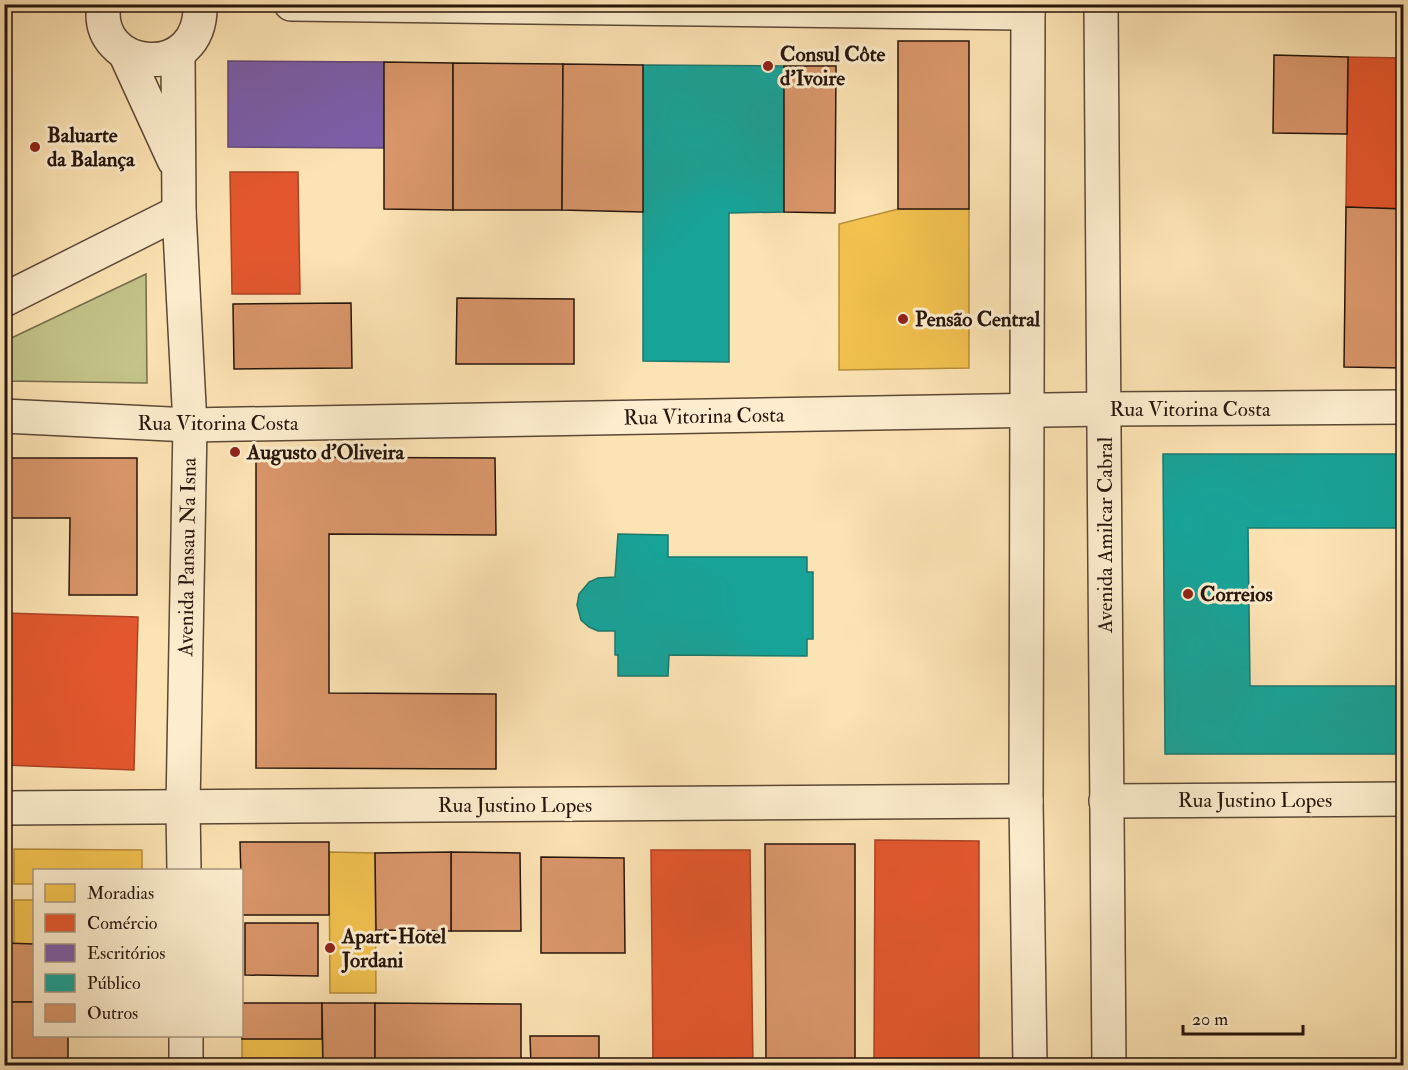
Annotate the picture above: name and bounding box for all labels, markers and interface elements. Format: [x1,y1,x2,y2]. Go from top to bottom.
place label: Consul Côte d'Ivoire [780,41,885,92]
marker: Consul Côte d'Ivoire [761,59,775,73]
place label: Baluarte da Balança [47,122,136,173]
marker: Baluarte da Balança [28,140,42,154]
place label: Pensão Central [915,306,1041,333]
marker: Pensão Central [896,312,910,326]
street label: Rua Vitorina Costa [1109,396,1271,423]
street label: Rua Vitorina Costa [623,402,785,431]
street label: Rua Vitorina Costa [137,410,299,437]
street label: Avenida Amilcar Cabral [1092,436,1119,634]
place label: Augusto d'Oliveira [246,439,406,466]
marker: Augusto d'Oliveira [228,445,242,459]
street label: Avenida Pansau Na Isna [172,457,203,658]
place label: Correios [1200,581,1273,608]
marker: Correios [1181,587,1195,601]
street label: Rua Justino Lopes [1178,787,1332,814]
street label: Rua Justino Lopes [438,792,592,819]
legend [33,869,243,1037]
text: Moradias [87,882,154,905]
text: Comércio [87,912,158,935]
place label: Apart-Hotel Jordani [341,923,447,974]
marker: Apart-Hotel Jordani [323,941,337,955]
text: Escritórios [87,942,165,965]
text: Público [87,972,141,995]
scale bar [1183,998,1303,1036]
text: Outros [87,1002,138,1025]
text: 20 m [1192,1008,1228,1031]

